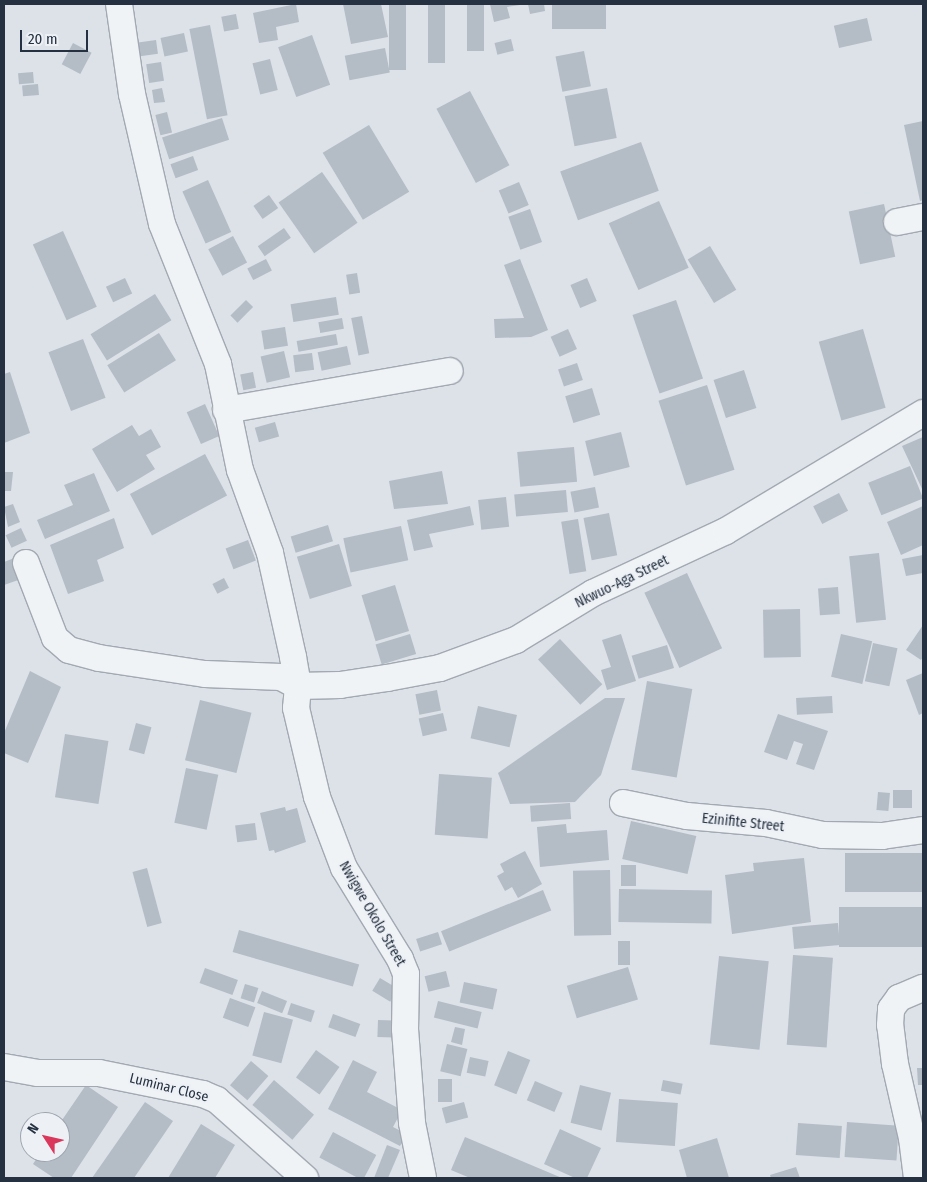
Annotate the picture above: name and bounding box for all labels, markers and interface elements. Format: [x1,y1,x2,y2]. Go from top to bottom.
scale bar [22,20,90,52]
text: 20 m [28,30,58,48]
street label: Nkwuo-Aga Street [572,552,672,612]
street label: Ezinifite Street [701,810,785,836]
street label: Nwigwe Okolo Street [335,859,409,969]
street label: Luminar Close [128,1070,210,1106]
north arrow [20,1112,70,1162]
text: N [24,1120,42,1137]

